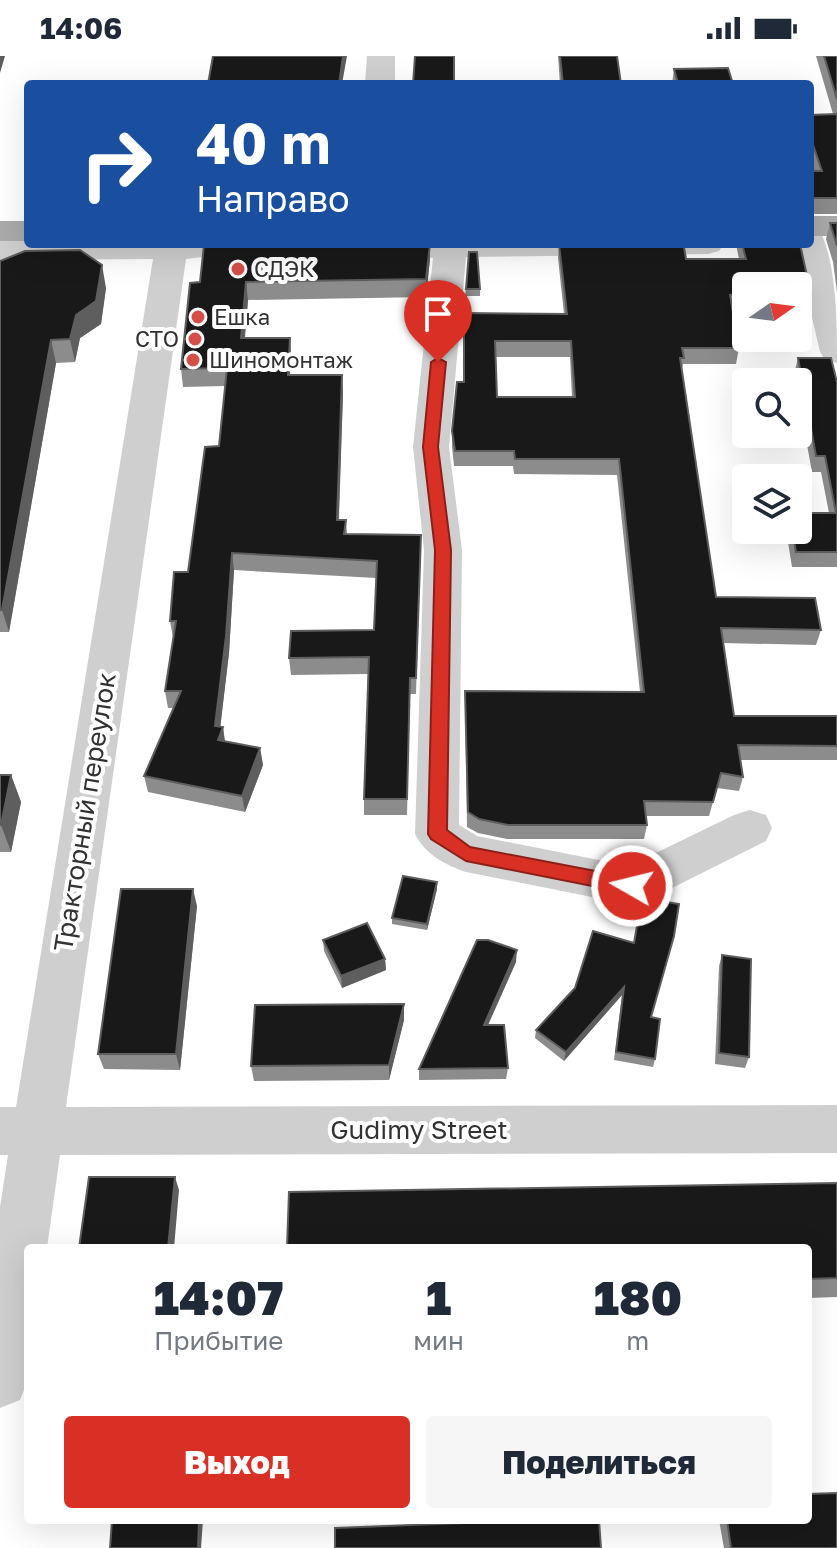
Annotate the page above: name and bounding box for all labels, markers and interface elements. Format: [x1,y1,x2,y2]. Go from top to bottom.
text: 14:06 [40,10,122,46]
text: 40 m [196,109,330,176]
icon: right [64,112,168,216]
text: Направо [196,177,350,220]
place label: СДЭК [254,255,315,282]
marker: СДЭК [229,260,247,278]
north arrow [732,272,812,352]
map controls [732,272,812,544]
pin [404,280,472,362]
icon: arrive [416,292,460,336]
place label: Ешка [214,303,270,330]
marker: Ешка [189,308,207,326]
place label: СТО [135,325,179,352]
marker: СТО [186,330,204,348]
place label: Шиномонтаж [209,346,354,373]
marker: Шиномонтаж [184,351,202,369]
button: search [732,368,812,448]
button: layers [732,464,812,544]
street label: Тракторный переулок [47,670,122,953]
position arrow [590,844,674,928]
street label: Gudimy Street [330,1114,508,1145]
text: 14:07 [154,1268,283,1326]
text: 1 [426,1268,451,1326]
text: 180 [594,1268,682,1326]
text: Прибытие [154,1325,283,1356]
text: мин [413,1325,464,1356]
text: m [626,1325,649,1356]
button: Выход [64,1416,410,1508]
button: Поделиться [426,1416,772,1508]

